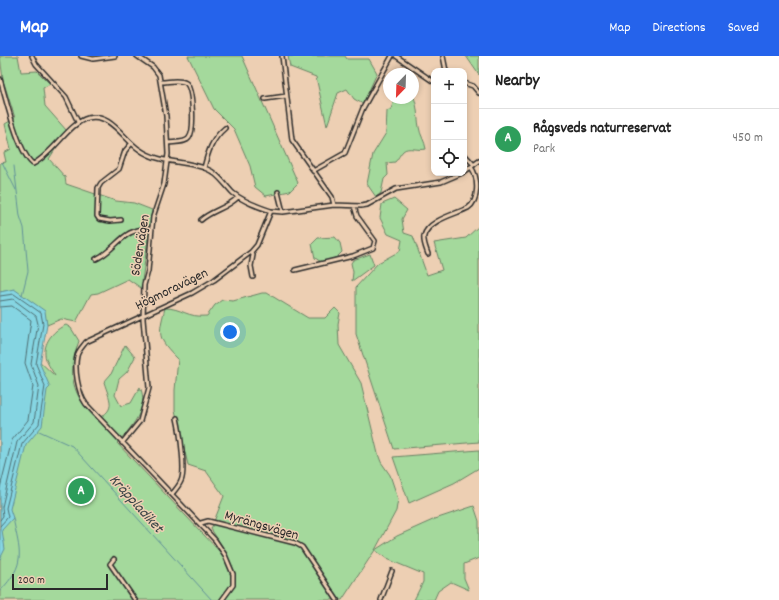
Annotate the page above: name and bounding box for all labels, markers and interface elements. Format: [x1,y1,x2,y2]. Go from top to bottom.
text: Map [20,15,49,42]
text: Map [609,18,631,38]
text: Directions [653,18,706,38]
text: Saved [728,18,759,38]
north arrow [383,68,419,104]
map controls [431,68,467,176]
button: + [431,68,467,104]
text: Nearby [495,70,539,94]
button: − [431,104,467,140]
text: Rågsveds naturreservat [533,118,671,140]
text: A [504,129,512,148]
text: 450 m [733,129,763,148]
button: locate [431,140,467,176]
text: Park [533,140,555,159]
street label: Södervägen [126,213,156,277]
street label: Högmoravägen [132,264,212,316]
your location [220,322,240,342]
water label: Kräppladiket [103,470,169,540]
pin: A [68,476,94,506]
street label: Myrängsvägen [222,506,301,546]
scale bar [12,572,108,591]
text: 200 m [18,573,45,589]

